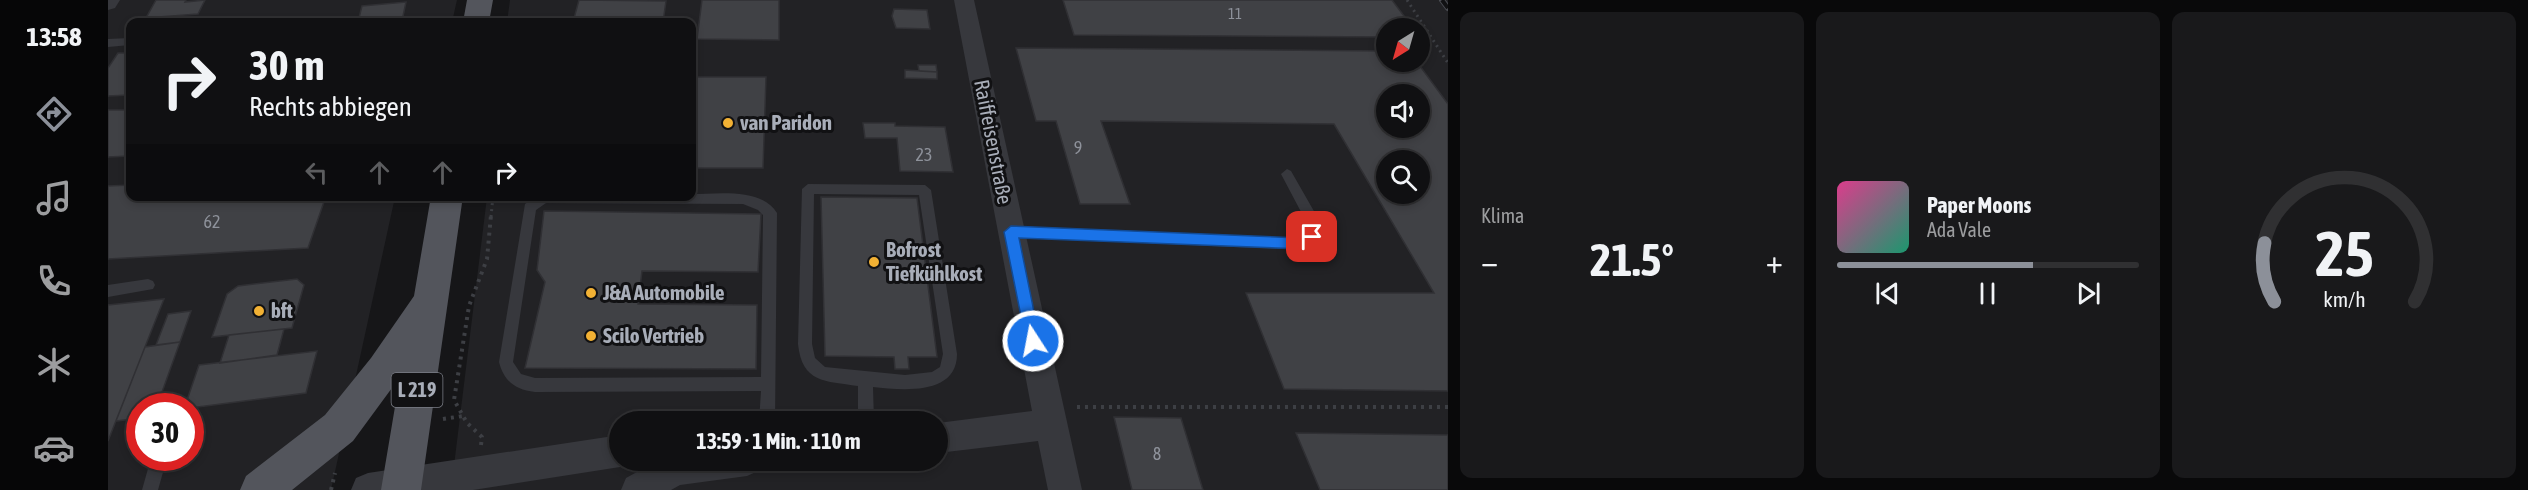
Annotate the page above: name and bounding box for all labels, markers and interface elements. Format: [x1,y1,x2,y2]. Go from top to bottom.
house number: 11 [1228,5,1242,22]
north arrow [1376,18,1430,72]
map controls [1376,18,1430,204]
text: 13:58 [26,21,82,52]
text: 30 m [249,41,324,89]
icon: right [150,42,228,120]
street label: Raiffeisenstraße [970,77,1018,206]
button: sound [1376,84,1430,138]
text: Rechts abbiegen [249,91,412,122]
icon: directions [33,93,75,135]
place label: van Paridon [740,110,832,134]
marker: van Paridon [721,116,735,130]
house number: 9 [1074,137,1082,158]
house number: 23 [916,144,932,165]
button: search [1376,150,1430,204]
icon: left [300,156,333,189]
icon: ahead [363,156,396,189]
icon: ahead [426,156,459,189]
icon: right [489,156,522,189]
icon: music [33,177,75,219]
text: Paper Moons [1927,192,2031,218]
text: Klima [1481,204,1524,227]
house number: 62 [204,211,220,232]
pin [1286,211,1337,262]
text: Ada Vale [1927,218,1991,241]
text: 25 [2315,218,2373,289]
icon: arrive [1295,220,1328,253]
text: 21.5° [1590,234,1674,286]
place label: Bofrost Tiefkühlkost [886,237,982,285]
text: − [1481,242,1498,280]
text: + [1766,242,1783,280]
marker: Bofrost Tiefkühlkost [867,255,881,269]
icon: phone [33,260,75,302]
icon: previous [1871,277,1904,310]
icon: pause [1971,277,2004,310]
icon: next [2072,277,2105,310]
place label: J&A Automobile [602,280,725,304]
marker: J&A Automobile [584,286,598,300]
text: km/h [2323,287,2365,312]
place label: bft [271,298,293,322]
marker: bft [252,304,266,318]
position arrow [1001,309,1065,373]
place label: Scilo Vertrieb [603,323,704,347]
marker: Scilo Vertrieb [584,329,598,343]
icon: climate [33,344,75,386]
road number: L 219 [392,373,442,407]
speed limit sign: 30 [126,393,204,471]
icon: car [33,427,75,469]
text: 13:59 · 1 Min. · 110 m [696,428,861,454]
house number: 8 [1153,443,1161,464]

